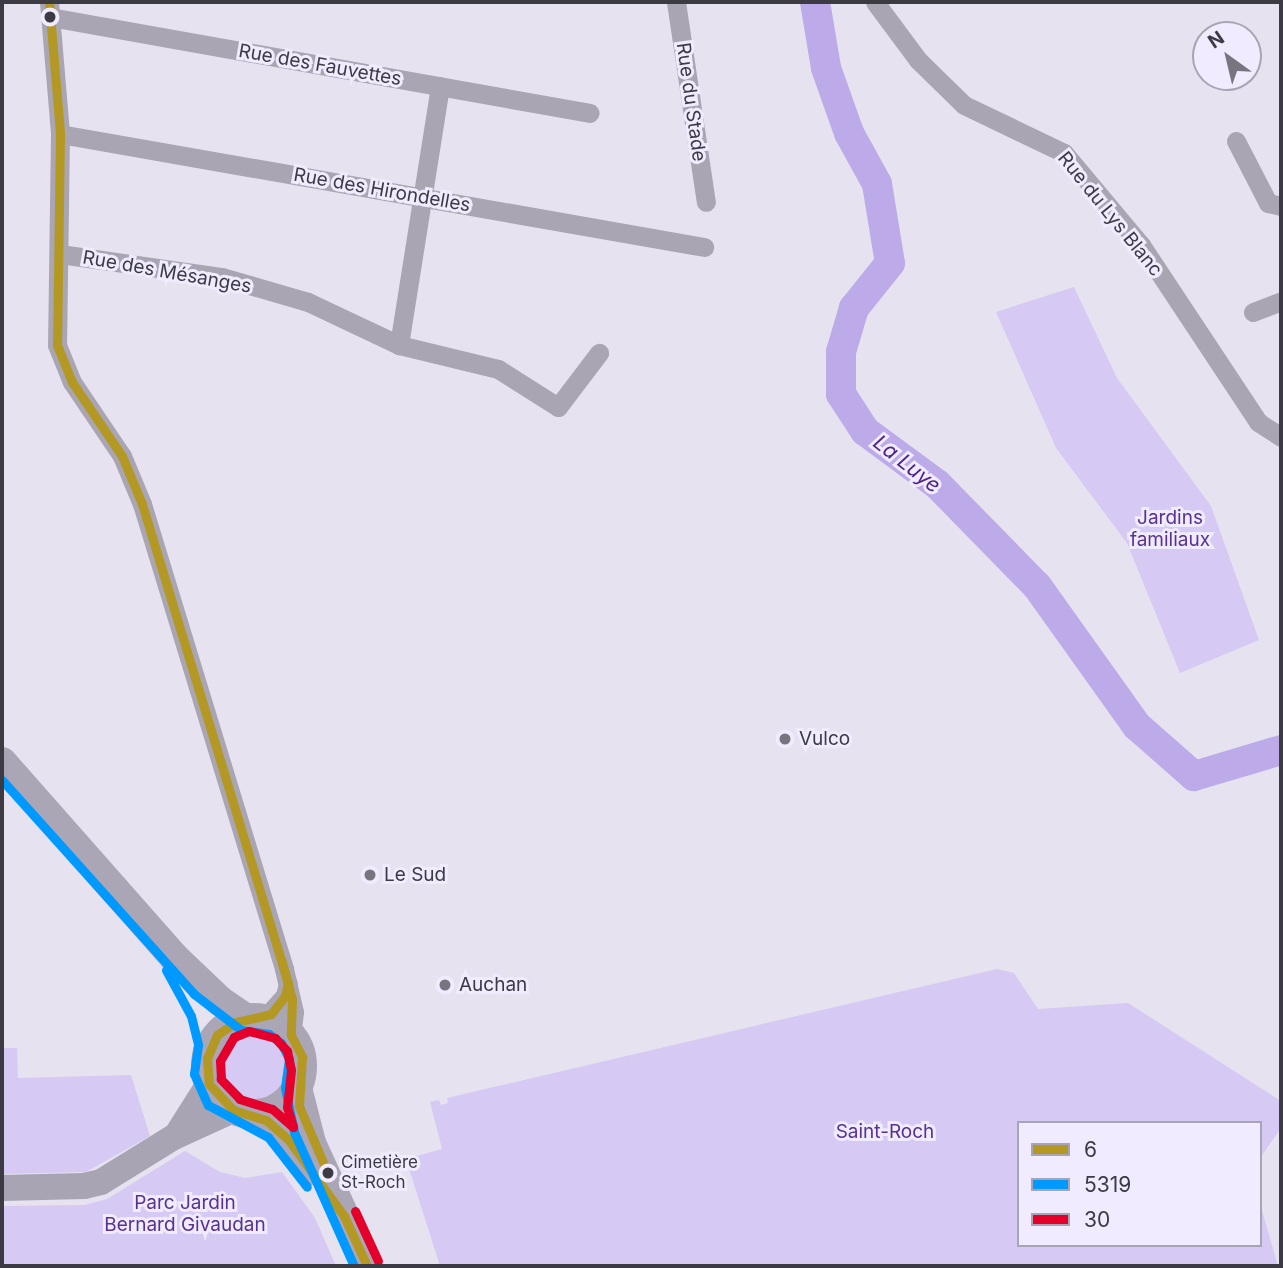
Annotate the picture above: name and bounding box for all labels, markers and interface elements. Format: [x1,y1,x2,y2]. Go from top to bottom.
unlabelled marker [43,10,57,24]
north arrow [1192,21,1262,91]
text: N [1204,26,1229,53]
street label: Rue des Fauvettes [237,39,403,91]
street label: Rue du Stade [671,41,711,163]
street label: Rue du Lys Blanc [1053,147,1167,281]
street label: Rue des Hirondelles [292,163,472,217]
street label: Rue des Mésanges [81,246,253,298]
water label: La Luye [868,430,946,498]
park label: Jardins familiaux [1130,507,1210,551]
place label: Vulco [799,728,850,750]
marker: Vulco [777,731,793,747]
place label: Le Sud [384,864,446,886]
marker: Le Sud [362,867,378,883]
place label: Auchan [459,974,527,996]
marker: Auchan [437,977,453,993]
park label: Saint-Roch [836,1121,934,1143]
legend [1017,1121,1262,1247]
text: 6 [1084,1137,1097,1162]
place label: Cimetière St-Roch [341,1153,418,1193]
marker: Cimetière St-Roch [321,1166,335,1180]
text: 5319 [1084,1172,1131,1197]
park label: Parc Jardin Bernard Givaudan [104,1192,266,1236]
text: 30 [1084,1207,1110,1232]

